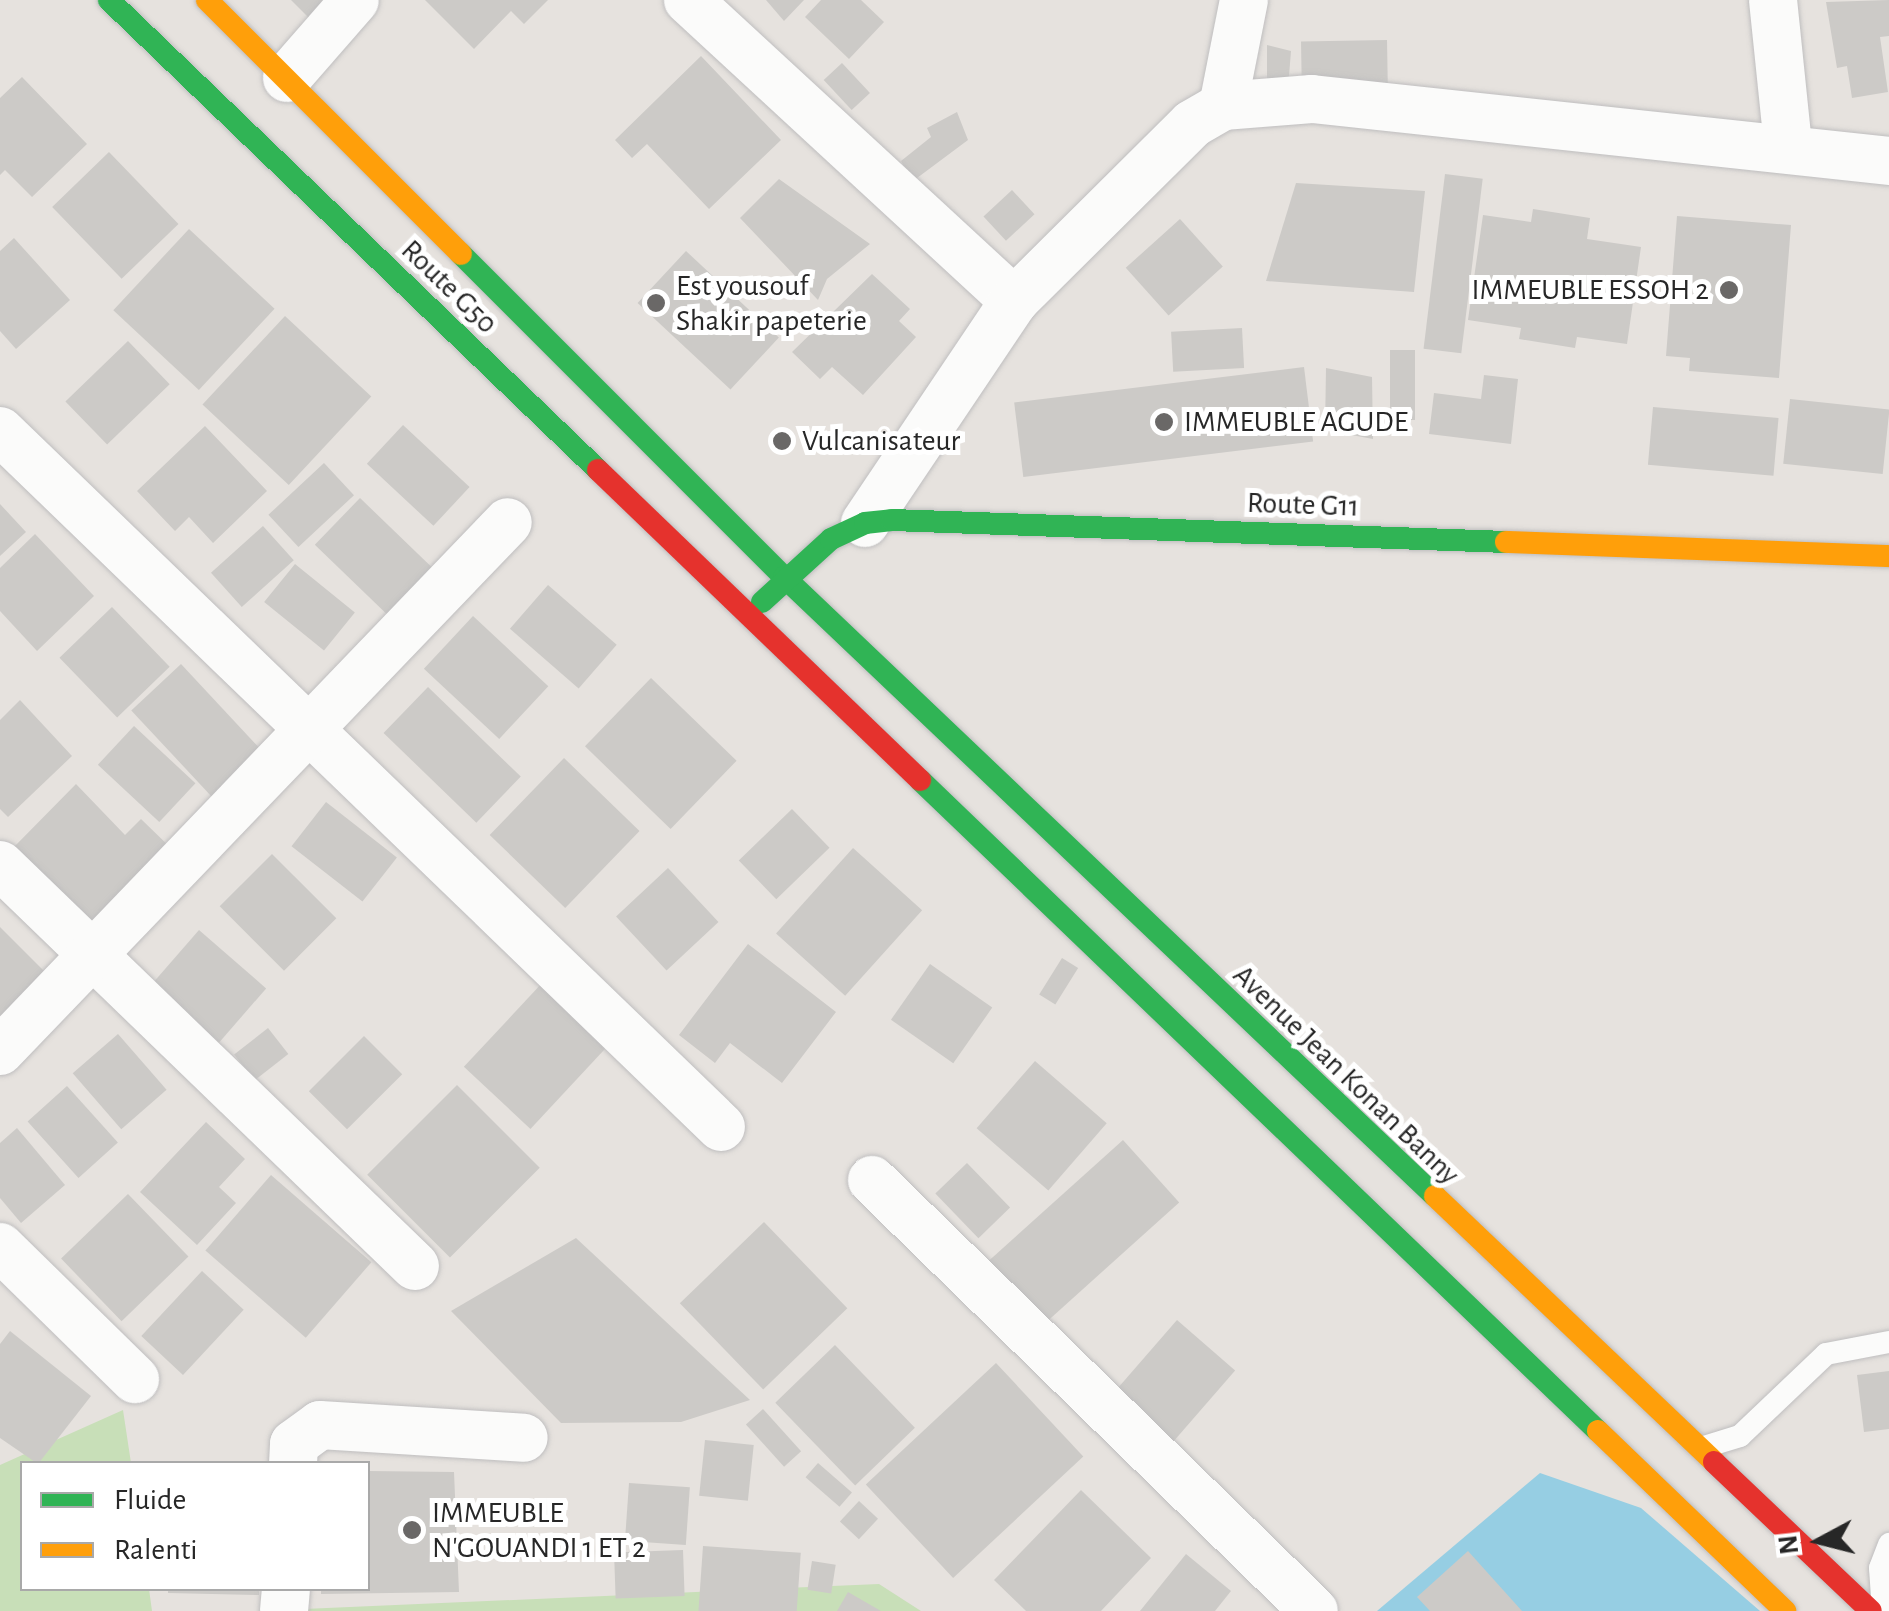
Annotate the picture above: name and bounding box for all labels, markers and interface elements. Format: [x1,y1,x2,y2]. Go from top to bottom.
street label: Route G50 [393,232,505,342]
place label: Est yousouf Shakir papeterie [676,268,867,338]
place label: IMMEUBLE ESSOH 2 [1471,272,1709,308]
marker: IMMEUBLE ESSOH 2 [1718,279,1740,301]
marker: Est yousouf Shakir papeterie [645,292,667,314]
place label: IMMEUBLE AGUDE [1184,404,1408,440]
marker: IMMEUBLE AGUDE [1153,411,1175,433]
place label: Vulcanisateur [802,423,960,459]
marker: Vulcanisateur [771,430,793,452]
street label: Route G11 [1246,485,1360,525]
street label: Avenue Jean Konan Banny [1225,957,1467,1193]
legend [20,1461,370,1591]
text: Fluide [114,1485,186,1515]
north arrow [1769,1491,1869,1591]
place label: IMMEUBLE N'GOUANDI 1 ET 2 [432,1495,646,1566]
marker: IMMEUBLE N'GOUANDI 1 ET 2 [401,1519,423,1541]
text: N [1774,1533,1804,1556]
text: Ralenti [114,1535,197,1565]

